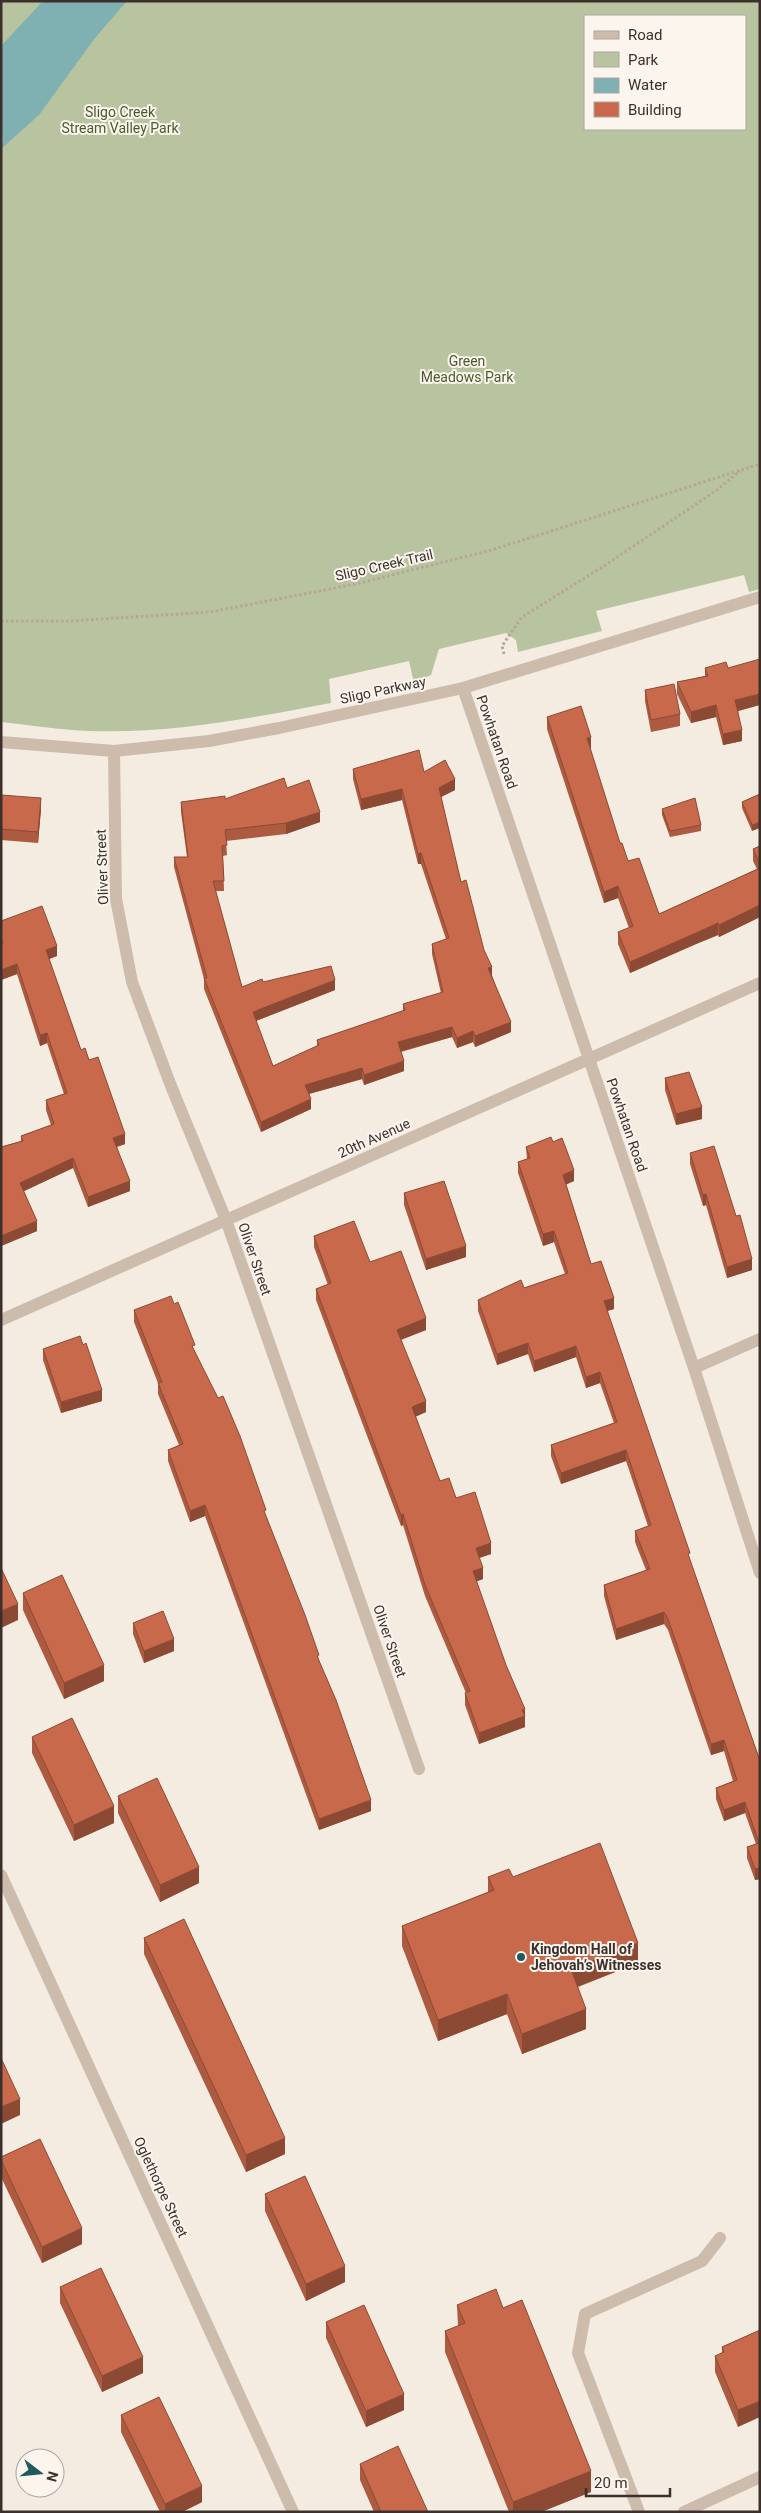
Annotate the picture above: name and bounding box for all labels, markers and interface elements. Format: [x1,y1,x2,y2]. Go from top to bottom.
legend [584,15,746,130]
text: Road [628,26,662,44]
text: Park [628,51,659,69]
text: Water [628,76,667,94]
text: Building [628,101,682,119]
park label: Sligo Creek Stream Valley Park [62,104,179,136]
park label: Green Meadows Park [421,353,514,385]
street label: Sligo Creek Trail [333,546,435,584]
street label: Sligo Parkway [339,673,428,707]
street label: Powhatan Road [473,693,521,791]
street label: Oliver Street [93,828,111,905]
street label: Powhatan Road [603,1076,651,1174]
street label: 20th Avenue [335,1115,413,1161]
street label: Oliver Street [235,1221,275,1298]
street label: Oliver Street [370,1603,410,1680]
place label: Kingdom Hall of Jehovah’s Witnesses [531,1941,661,1973]
marker: Kingdom Hall of Jehovah’s Witnesses [515,1951,527,1963]
street label: Oglethorpe Street [131,2134,191,2240]
north arrow [15,2448,65,2498]
scale bar [586,2466,670,2498]
text: N [43,2470,62,2484]
text: 20 m [594,2474,628,2492]

